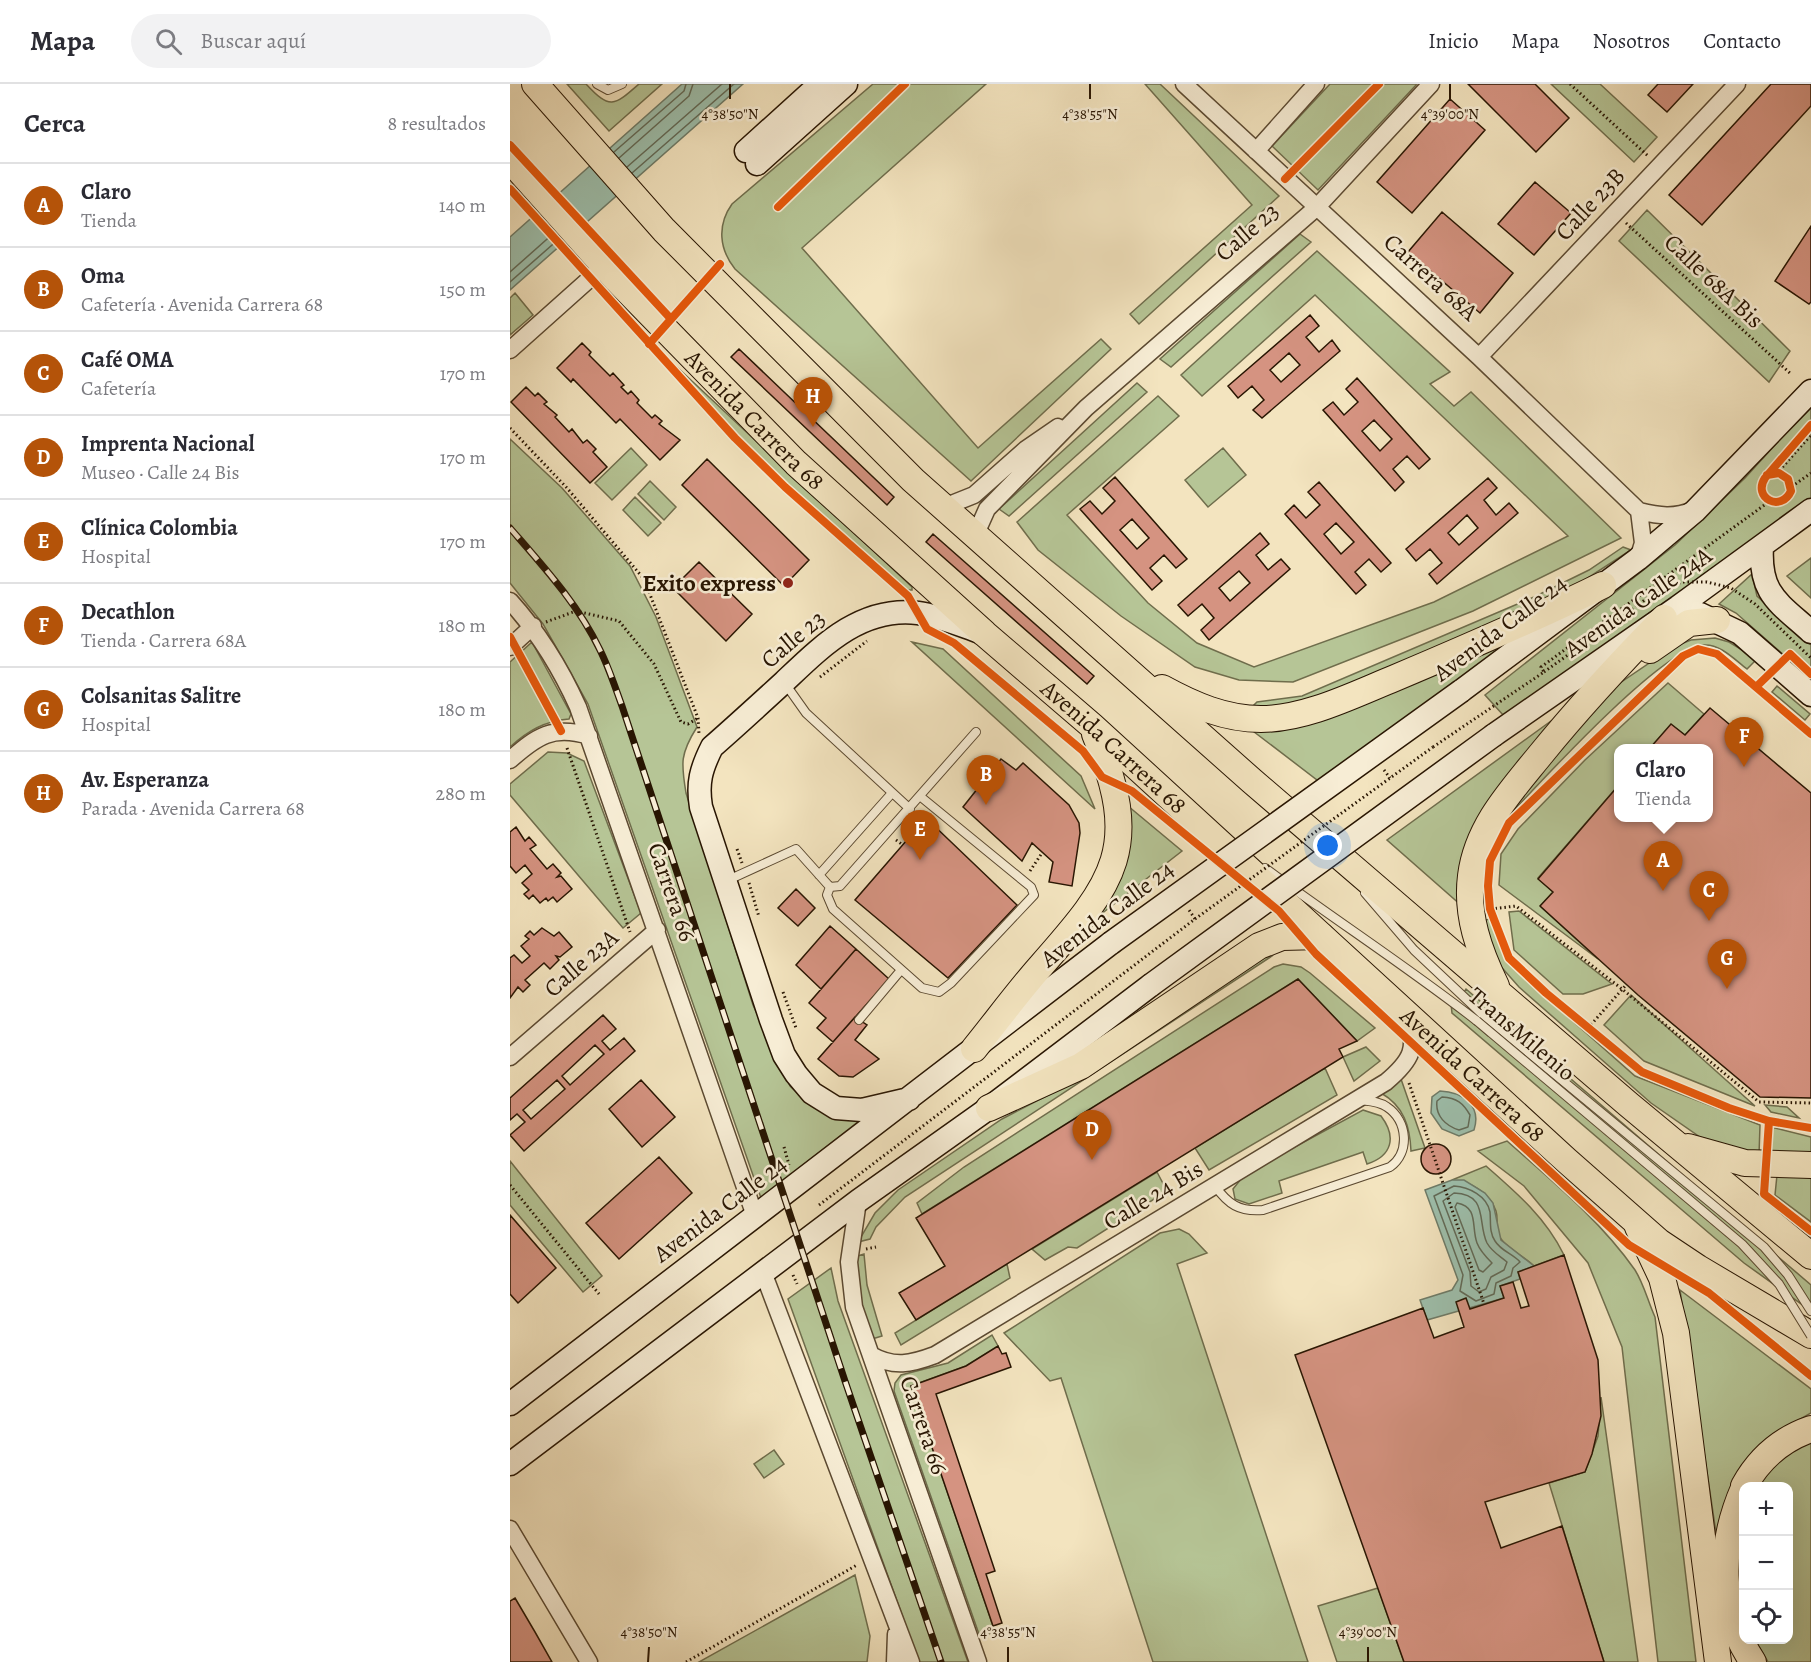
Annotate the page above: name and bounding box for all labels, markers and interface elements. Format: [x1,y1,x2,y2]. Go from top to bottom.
search box [131,14,551,68]
text: Mapa [30,22,95,60]
icon: search [152,25,185,58]
text: Buscar aquí [200,26,306,56]
text: Inicio [1428,27,1478,55]
text: Mapa [1511,27,1560,55]
text: Nosotros [1593,27,1670,55]
text: Contacto [1703,27,1781,55]
text: 4°38'50"N [701,104,759,124]
text: 4°38'55"N [1062,104,1118,124]
text: 4°39'00"N [1421,104,1479,124]
text: Cerca [24,106,86,141]
text: 8 resultados [388,110,486,137]
street label: Calle 23B [1548,160,1632,248]
text: Claro [81,177,131,207]
text: A [37,192,50,219]
text: 140 m [439,192,486,219]
street label: Calle 23 [1208,195,1286,269]
text: Tienda [81,207,137,234]
street label: Carrera 68A [1377,226,1486,329]
street label: Calle 68A Bis [1657,227,1771,335]
text: Oma [81,261,125,291]
text: B [37,276,50,303]
text: 150 m [439,276,486,303]
text: Cafetería · Avenida Carrera 68 [81,291,323,318]
street label: Avenida Carrera 68 [677,342,831,497]
text: Café OMA [81,345,174,375]
text: C [37,360,50,387]
text: 170 m [440,360,486,387]
text: Cafetería [81,375,156,402]
pin: H [794,378,832,427]
text: Imprenta Nacional [81,429,255,459]
text: D [37,444,50,471]
text: 170 m [440,444,486,471]
text: Museo · Calle 24 Bis [81,459,240,486]
text: Clínica Colombia [81,513,238,543]
text: E [38,528,49,555]
text: 170 m [440,528,486,555]
street label: Avenida Calle 24A [1557,539,1719,665]
text: Hospital [81,543,151,570]
place label: Exito express [642,567,776,599]
street label: Avenida Calle 24 [1426,567,1573,689]
marker: Exito express [781,576,795,590]
text: Decathlon [81,597,175,627]
street label: Calle 23 [754,603,832,675]
text: F [38,612,49,639]
text: 180 m [438,612,486,639]
text: Tienda · Carrera 68A [81,627,246,654]
street label: Avenida Carrera 68 [1033,672,1194,821]
text: Colsanitas Salitre [81,681,241,711]
text: G [37,696,50,723]
text: 180 m [438,696,486,723]
text: Hospital [81,711,151,738]
pin: F [1724,718,1764,767]
popup [1614,744,1713,822]
text: Claro [1636,755,1686,785]
pin: B [966,756,1006,805]
text: Av. Esperanza [81,765,209,795]
text: H [36,780,51,807]
text: 280 m [436,780,486,807]
text: Tienda [1636,785,1691,812]
text: Parada · Avenida Carrera 68 [81,795,305,822]
pin: E [900,810,940,860]
your location [1313,831,1342,860]
street label: Carrera 66 [640,838,704,946]
pin: A [1644,842,1682,891]
street label: Avenida Calle 24 [1033,853,1180,975]
pin: C [1690,872,1728,921]
street label: Calle 23A [537,921,626,1004]
pin: G [1708,940,1746,989]
street label: TransMilenio [1462,980,1582,1088]
street label: Avenida Carrera 68 [1393,999,1552,1149]
pin: D [1072,1110,1112,1160]
street label: Avenida Calle 24 [646,1148,793,1270]
street label: Calle 24 Bis [1097,1153,1209,1237]
street label: Carrera 66 [892,1371,956,1479]
map controls [1739,1482,1793,1644]
button: + [1739,1482,1793,1536]
button: − [1739,1536,1793,1590]
button: locate [1739,1590,1793,1644]
text: 4°38'50"N [620,1622,678,1642]
text: 4°38'55"N [980,1622,1036,1642]
text: 4°39'00"N [1339,1622,1397,1642]

